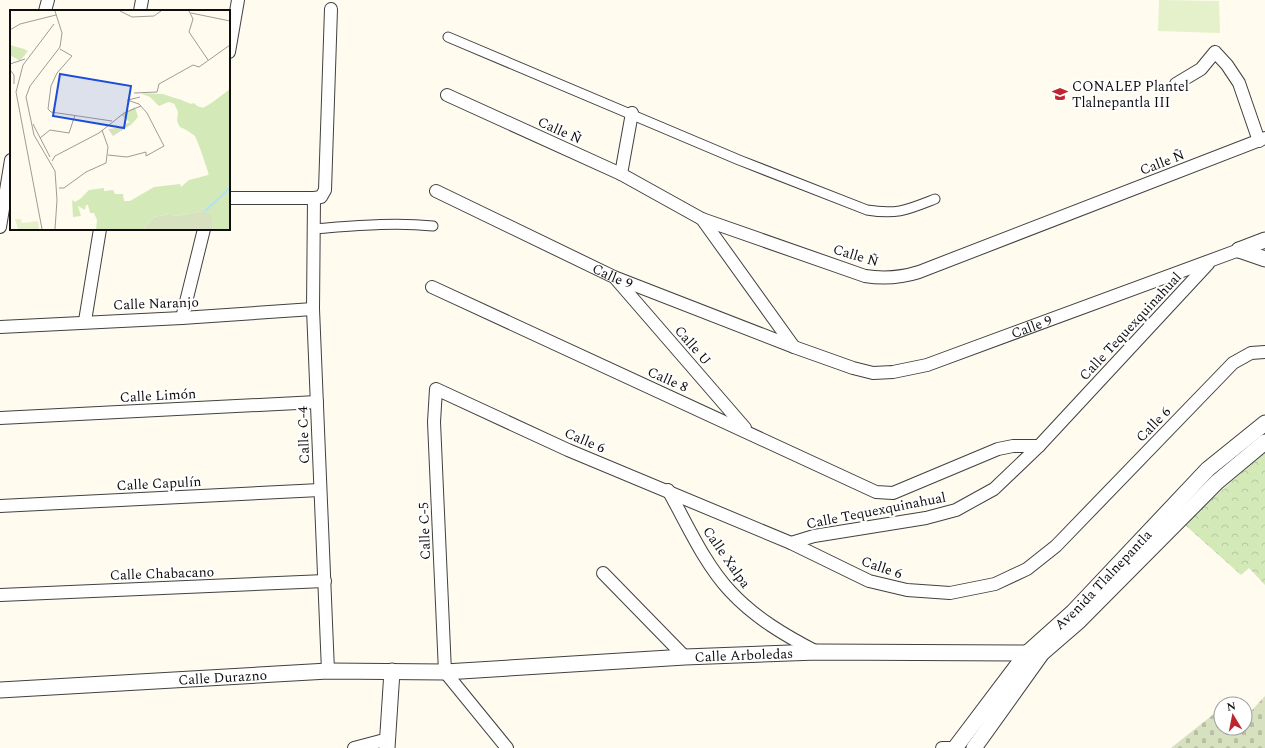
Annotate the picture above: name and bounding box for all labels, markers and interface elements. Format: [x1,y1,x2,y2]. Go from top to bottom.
inset map [10,10,230,230]
place label: CONALEP Plantel Tlalnepantla III [1072,76,1189,113]
school or university icon: CONALEP Plantel Tlalnepantla III [1051,85,1069,103]
street label: Calle Ñ [534,111,585,150]
street label: Calle Ñ [1137,144,1188,181]
street label: Calle Ñ [830,239,881,272]
street label: Calle 9 [589,258,636,294]
street label: Calle Tequexquinahual [1074,267,1186,385]
street label: Calle Naranjo [113,292,199,315]
street label: Calle 9 [1008,310,1055,344]
street label: Calle U [669,321,716,370]
street label: Calle 8 [644,361,691,398]
street label: Calle Limón [119,383,197,408]
street label: Calle 6 [1131,402,1176,447]
street label: Calle C-4 [292,406,315,464]
street label: Calle 6 [561,423,608,458]
street label: Calle Capulín [116,471,202,496]
street label: Calle Tequexquinahual [804,487,948,534]
street label: Calle C-5 [413,502,436,560]
street label: Calle Xalpa [698,522,756,593]
street label: Avenida Tlalnepantla [1050,525,1157,635]
street label: Calle 6 [858,551,905,584]
street label: Calle Chabacano [109,561,215,586]
street label: Calle Arboledas [694,643,794,668]
street label: Calle Durazno [178,665,268,691]
north arrow [1213,696,1253,736]
text: N [1225,697,1237,716]

